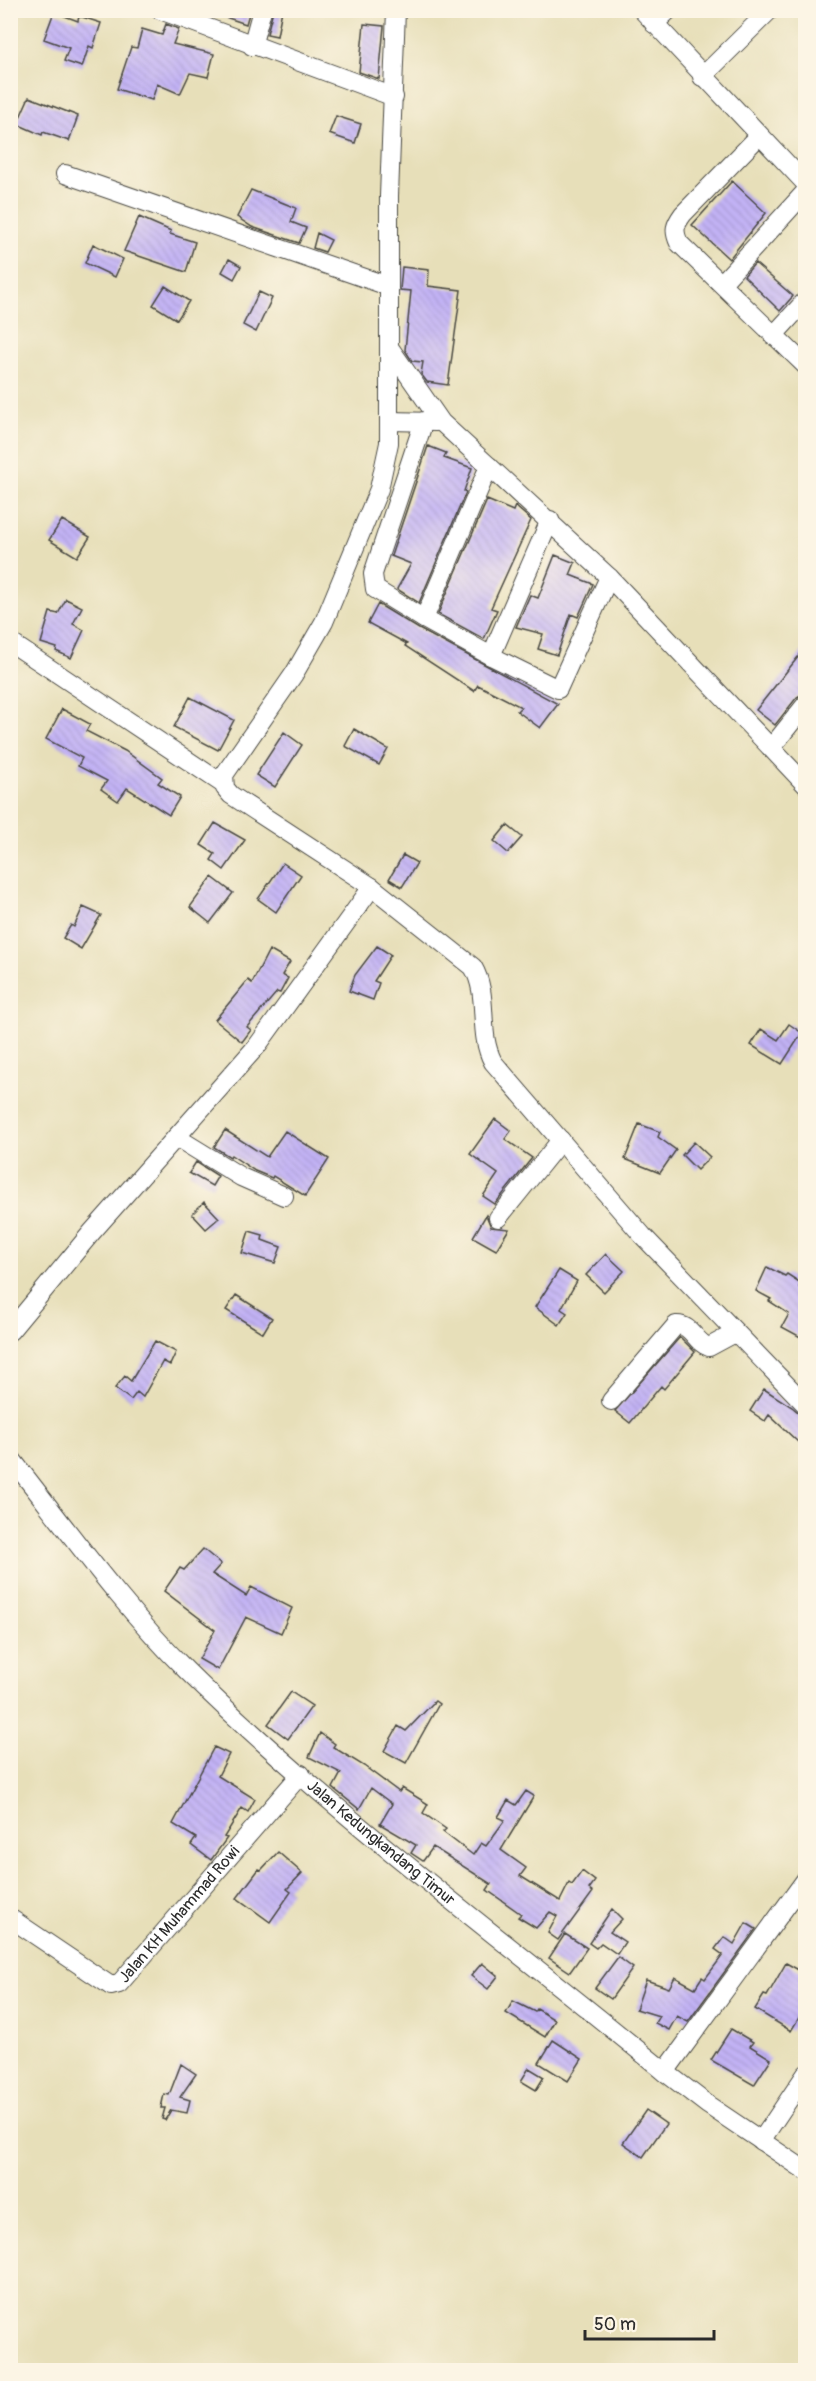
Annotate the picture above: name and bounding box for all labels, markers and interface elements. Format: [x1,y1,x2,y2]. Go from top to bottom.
street label: Jalan Kedungkandang Timur [303,1776,459,1910]
street label: Jalan KH Muhammad Rowi [114,1842,244,1987]
scale bar [585,2303,714,2341]
text: 50 m [594,2313,636,2336]

